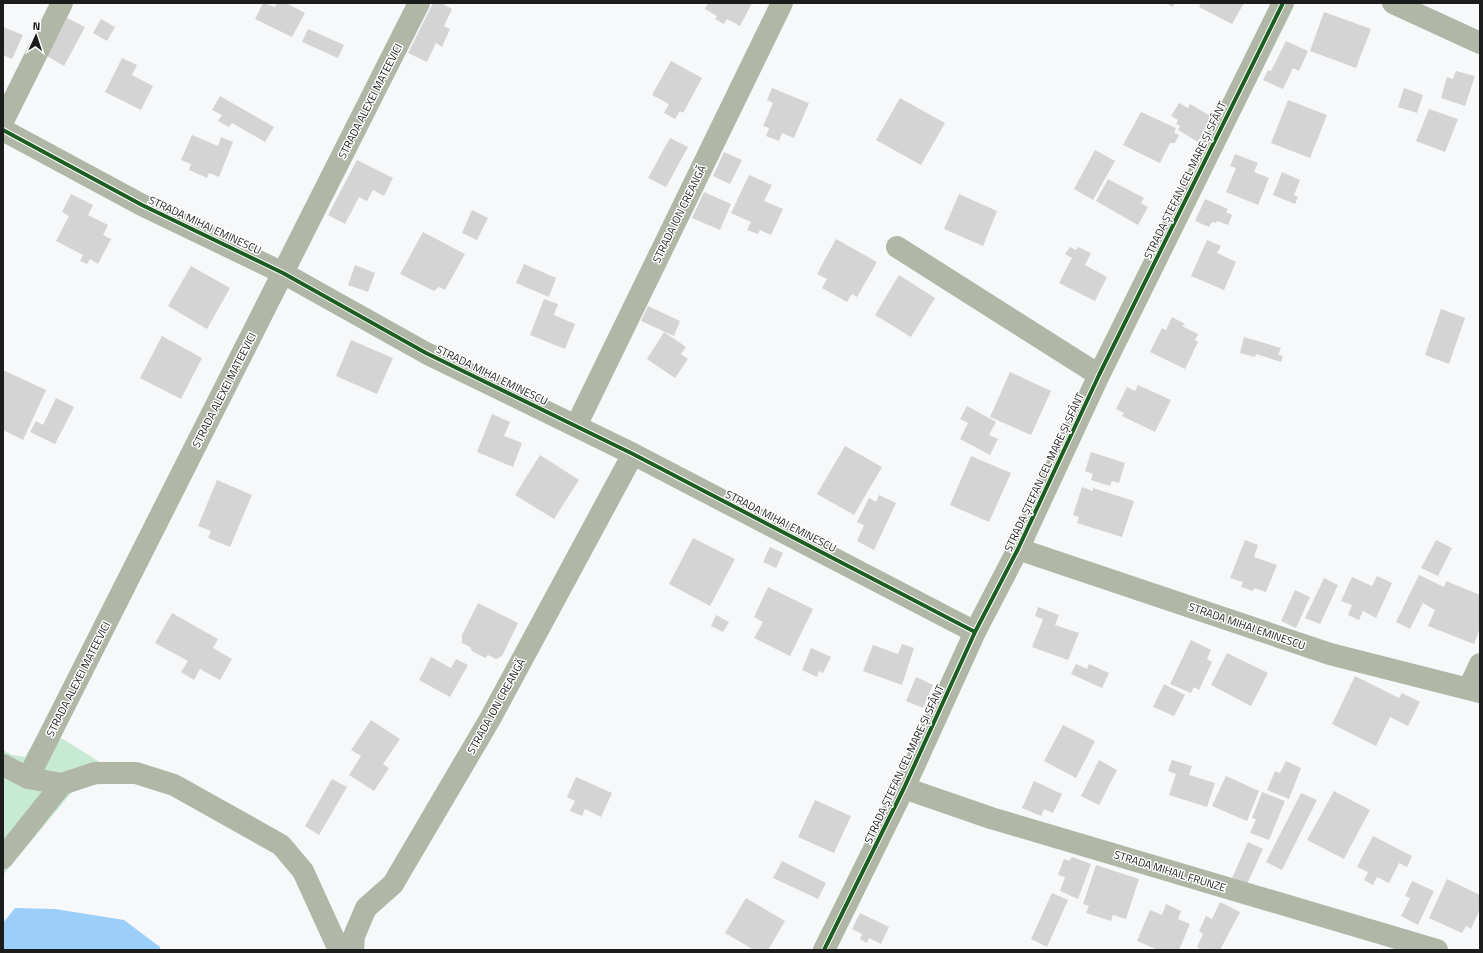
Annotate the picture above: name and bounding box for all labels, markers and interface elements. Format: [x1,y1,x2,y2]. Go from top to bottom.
north arrow [16,16,56,56]
text: N [32,18,41,34]
street label: STRADA ALEXEI MATEEVICI [334,41,406,161]
street label: STRADA ȘTEFAN CEL MARE ȘI SFÂNT [1140,98,1230,262]
street label: STRADA ION CREANGĂ [648,162,710,266]
street label: STRADA MIHAI EMINESCU [146,192,264,258]
street label: STRADA ALEXEI MATEEVICI [188,330,260,450]
street label: STRADA MIHAI EMINESCU [433,341,551,409]
street label: STRADA ȘTEFAN CEL MARE ȘI SFÂNT [1000,390,1088,554]
street label: STRADA MIHAI EMINESCU [723,486,839,556]
street label: STRADA MIHAI EMINESCU [1186,598,1308,654]
street label: STRADA ALEXEI MATEEVICI [42,619,114,739]
street label: STRADA ION CREANGĂ [463,655,529,757]
street label: STRADA ȘTEFAN CEL MARE ȘI SFÂNT [860,682,948,846]
street label: STRADA MIHAIL FRUNZE [1112,846,1228,896]

